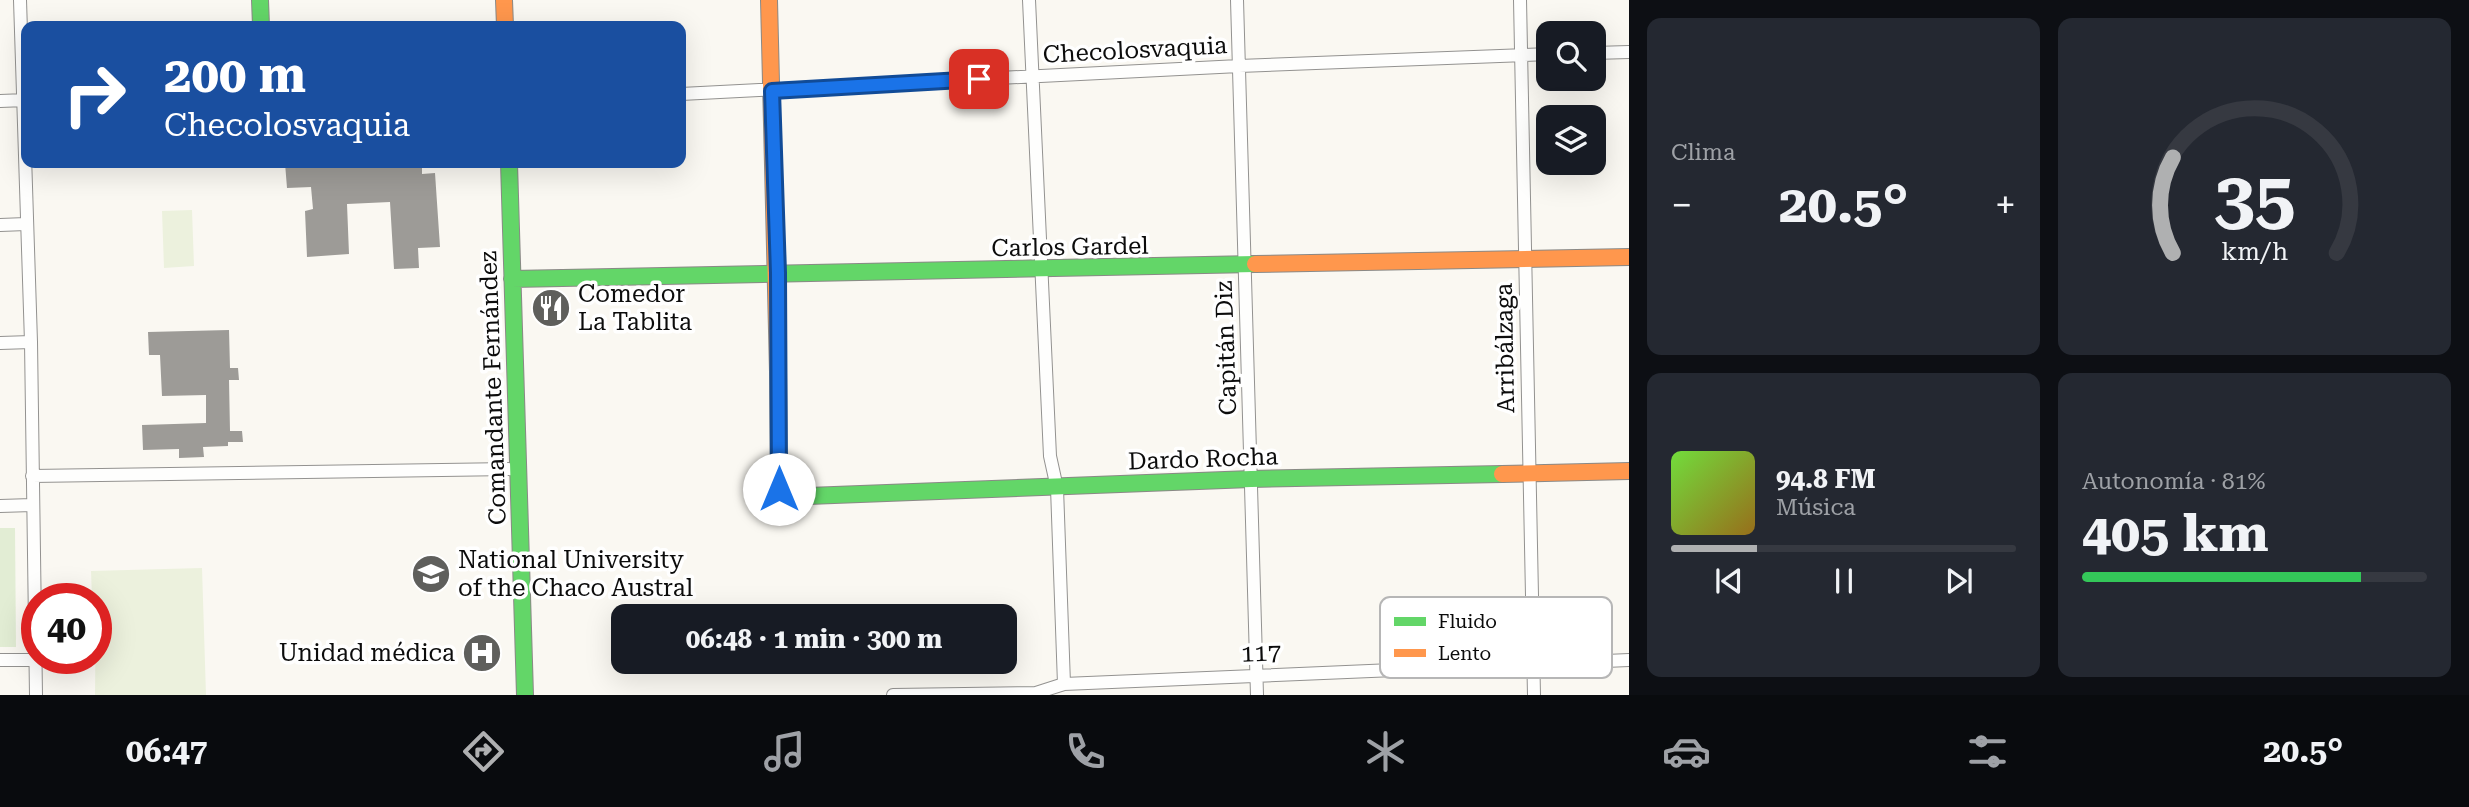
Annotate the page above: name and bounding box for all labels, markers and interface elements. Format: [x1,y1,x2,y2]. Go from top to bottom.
map controls [1536,21,1606,175]
button: search [1536,21,1606,91]
street label: Checolosvaquia [1042,31,1228,69]
text: 200 m [164,47,306,104]
icon: right [49,49,140,140]
pin [949,49,1009,109]
icon: arrive [960,60,998,98]
button: layers [1536,105,1606,175]
text: Checolosvaquia [164,106,410,144]
text: Clima [1671,139,1735,166]
text: 35 [2214,156,2295,241]
text: 20.5° [1779,174,1908,235]
text: − [1671,183,1692,227]
text: + [1995,183,2016,227]
street label: Carlos Gardel [991,232,1149,262]
text: km/h [2221,236,2288,265]
street label: Comandante Fernández [474,250,512,526]
place label: Comedor La Tablita [578,280,692,336]
street label: Capitán Diz [1210,280,1242,416]
street label: Arribálzaga [1490,283,1520,413]
restaurant icon: Comedor La Tablita [530,287,572,329]
street label: Dardo Rocha [1127,442,1279,476]
position arrow [742,452,816,526]
text: 94.8 FM [1776,464,1876,494]
text: Autonomía · 81% [2082,468,2266,495]
text: Música [1776,494,1856,521]
text: 405 km [2082,503,2269,564]
place label: National University of the Chaco Austral [458,546,693,602]
school or university icon: National University of the Chaco Austral [410,553,452,595]
icon: previous [1710,562,1748,600]
icon: pause [1825,562,1863,600]
icon: next [1940,562,1978,600]
speed limit sign: 40 [21,583,112,674]
legend [1380,597,1612,678]
text: Fluido [1438,610,1497,633]
text: 06:48 · 1 min · 300 m [686,624,942,654]
hospital icon: Unidad médica [461,632,503,674]
street label: 117 [1240,638,1282,668]
place label: Unidad médica [279,639,455,667]
text: Lento [1438,642,1491,665]
icon: directions [459,727,508,776]
icon: music [760,727,809,776]
icon: phone [1061,727,1110,776]
icon: climate [1361,727,1410,776]
icon: car [1662,727,1711,776]
icon: filters [1963,727,2012,776]
text: 06:47 [126,732,208,770]
text: 20.5° [2263,732,2343,770]

